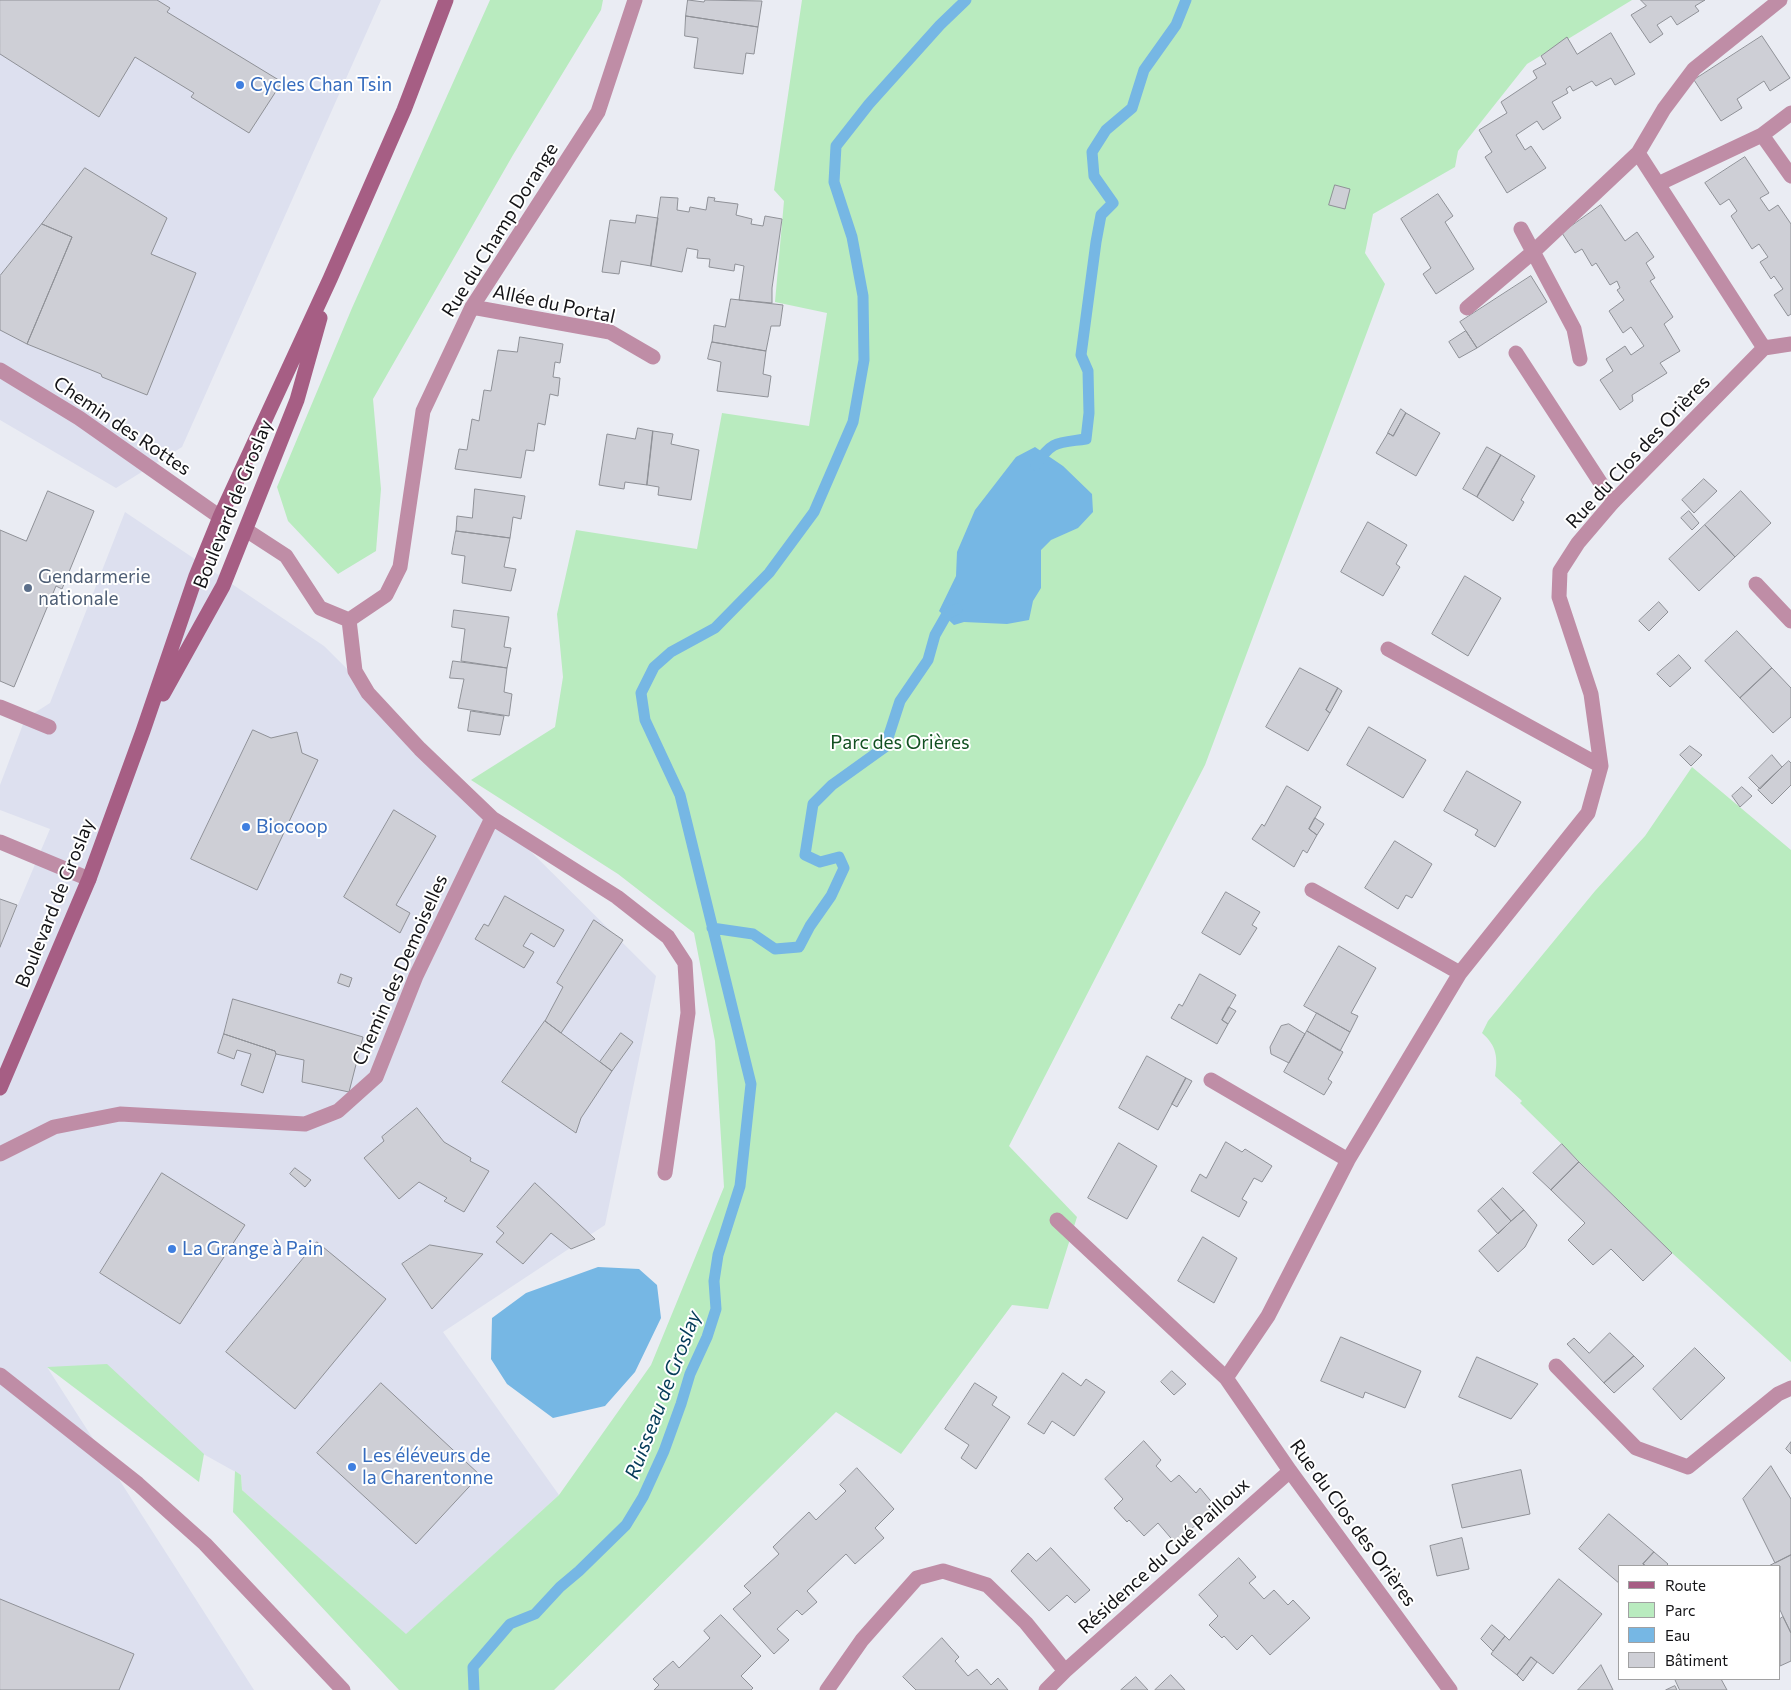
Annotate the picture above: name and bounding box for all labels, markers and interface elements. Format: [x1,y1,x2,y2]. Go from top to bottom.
place label: Cycles Chan Tsin [250,74,392,96]
marker: Cycles Chan Tsin [234,79,246,91]
street label: Rue du Champ Dorange [437,139,563,321]
street label: Allée du Portal [491,280,617,328]
street label: Rue du Clos des Orières [1561,371,1715,533]
street label: Chemin des Rottes [49,372,195,480]
street label: Boulevard de Groslay [189,416,277,592]
place label: Gendarmerie nationale [38,566,150,610]
marker: Gendarmerie nationale [22,582,34,594]
park label: Parc des Orières [830,732,970,754]
street label: Boulevard de Groslay [11,815,99,991]
place label: Biocoop [256,816,328,838]
marker: Biocoop [240,821,252,833]
street label: Chemin des Demoiselles [347,871,453,1069]
place label: La Grange à Pain [182,1238,323,1260]
marker: La Grange à Pain [166,1243,178,1255]
water label: Ruisseau de Groslay [620,1307,706,1483]
street label: Rue du Clos des Orières [1285,1435,1421,1611]
place label: Les éléveurs de la Charentonne [362,1445,493,1489]
marker: Les éléveurs de la Charentonne [346,1461,358,1473]
street label: Résidence du Gué Pailloux [1074,1473,1254,1639]
legend [1618,1565,1781,1680]
text: Route [1665,1576,1706,1594]
text: Parc [1665,1601,1695,1619]
text: Eau [1665,1626,1690,1644]
text: Bâtiment [1665,1651,1728,1669]

